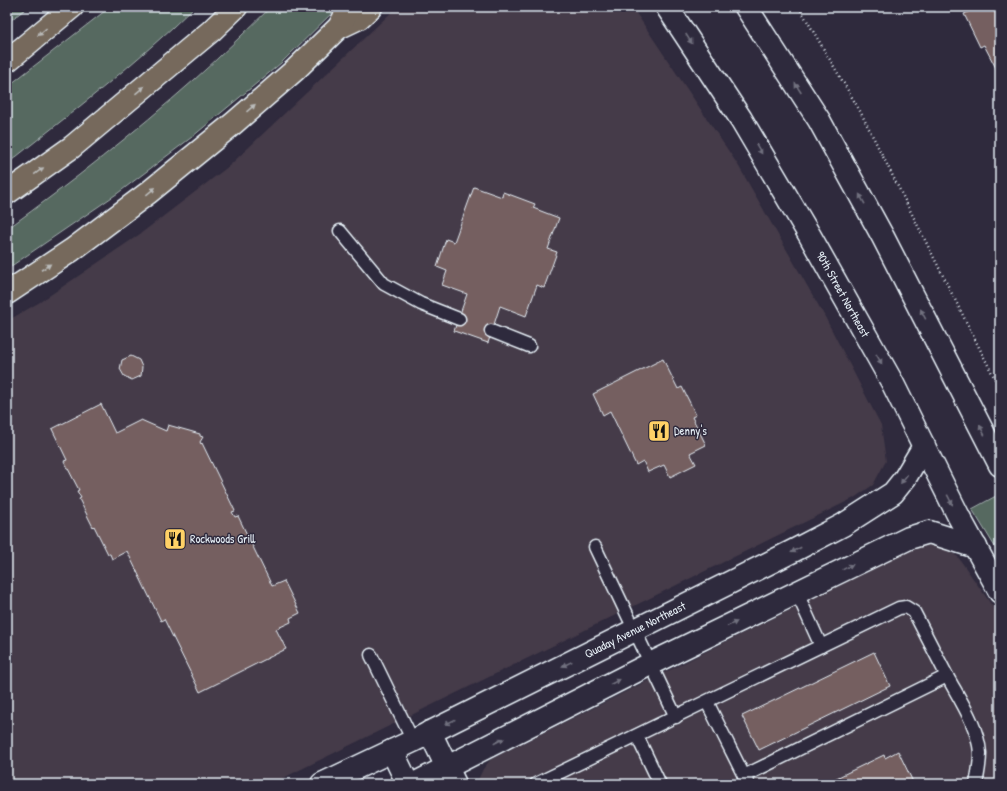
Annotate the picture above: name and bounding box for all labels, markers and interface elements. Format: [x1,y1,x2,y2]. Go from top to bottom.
one-way arrow [36,27,47,36]
one-way arrow [685,34,692,45]
one-way arrow [794,82,802,93]
one-way arrow [135,85,146,94]
one-way arrow [246,104,256,113]
one-way arrow [755,143,762,155]
one-way arrow [33,166,44,175]
one-way arrow [145,187,156,195]
one-way arrow [859,193,866,205]
street label: 90th Street Northeast [812,248,875,341]
one-way arrow [40,264,52,271]
one-way arrow [920,308,926,320]
one-way arrow [876,353,883,365]
restaurant icon: Denny's [646,418,672,444]
place label: Denny's [674,422,707,439]
one-way arrow [979,424,985,436]
one-way arrow [900,474,908,485]
one-way arrow [947,494,954,505]
restaurant icon: Rockwoods Grill [162,526,188,552]
place label: Rockwoods Grill [190,530,256,547]
one-way arrow [790,547,802,553]
one-way arrow [843,564,854,570]
street label: Quaday Avenue Northeast [581,597,689,662]
one-way arrow [726,621,737,627]
one-way arrow [561,661,573,667]
one-way arrow [609,679,621,685]
one-way arrow [445,719,456,725]
one-way arrow [494,738,505,744]

